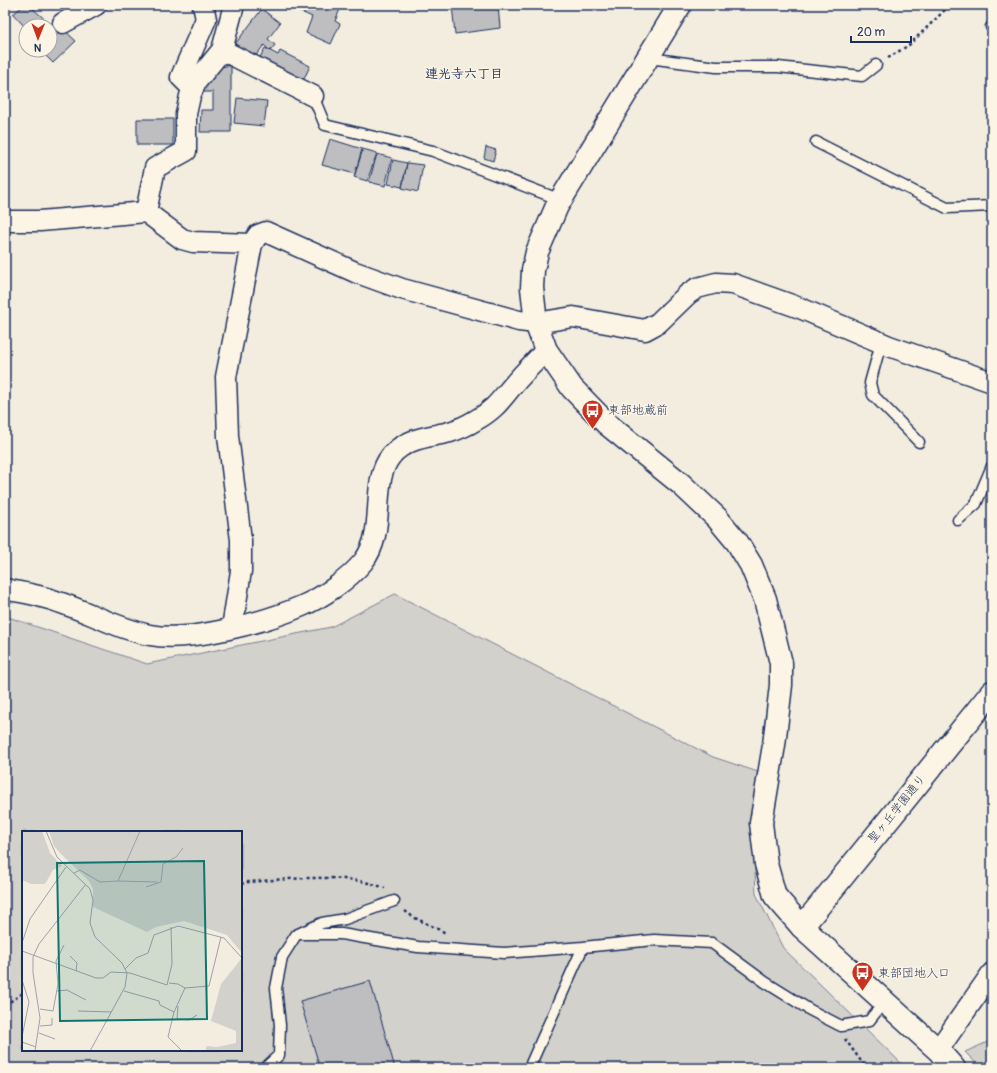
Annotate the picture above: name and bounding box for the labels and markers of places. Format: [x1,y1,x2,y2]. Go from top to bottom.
bus stop icon: 東部地蔵前 [579,397,605,430]
place label: 東部地蔵前 [608,403,668,418]
bus stop icon: 東部団地入口 [849,960,875,993]
place label: 東部団地入口 [878,966,950,981]

